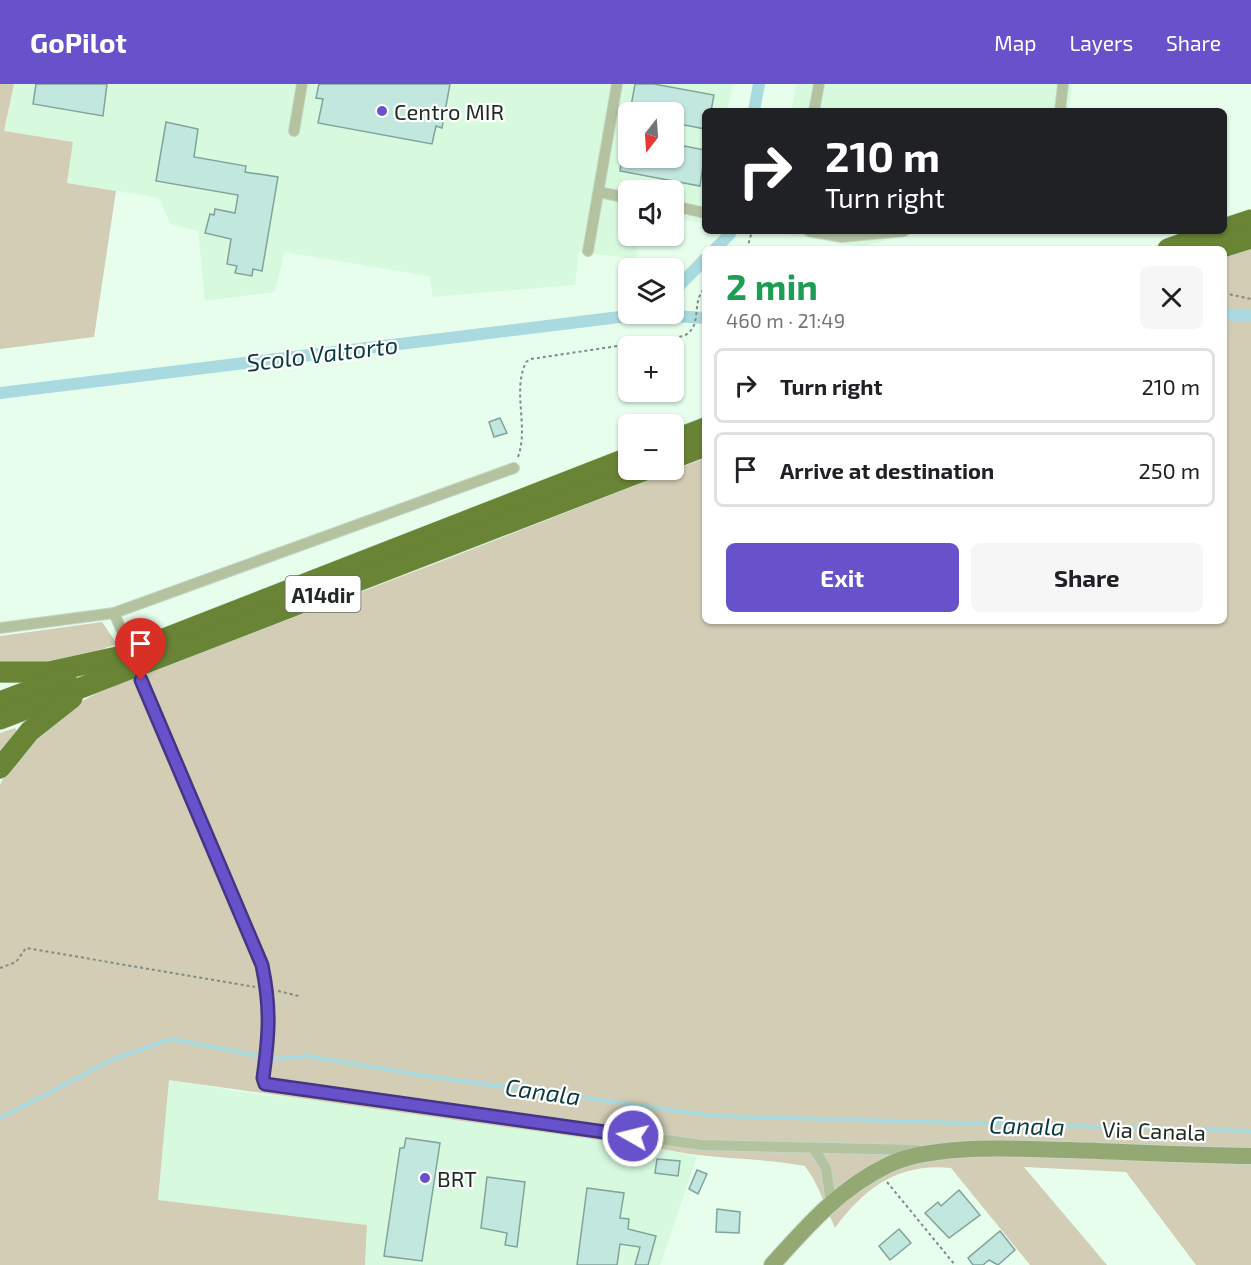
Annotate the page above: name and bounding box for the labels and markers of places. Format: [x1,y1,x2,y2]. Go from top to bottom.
place label: Centro MIR [394,98,504,124]
marker: Centro MIR [375,104,389,118]
pin [115,618,166,680]
place label: BRT [437,1165,477,1191]
marker: BRT [418,1171,432,1185]

